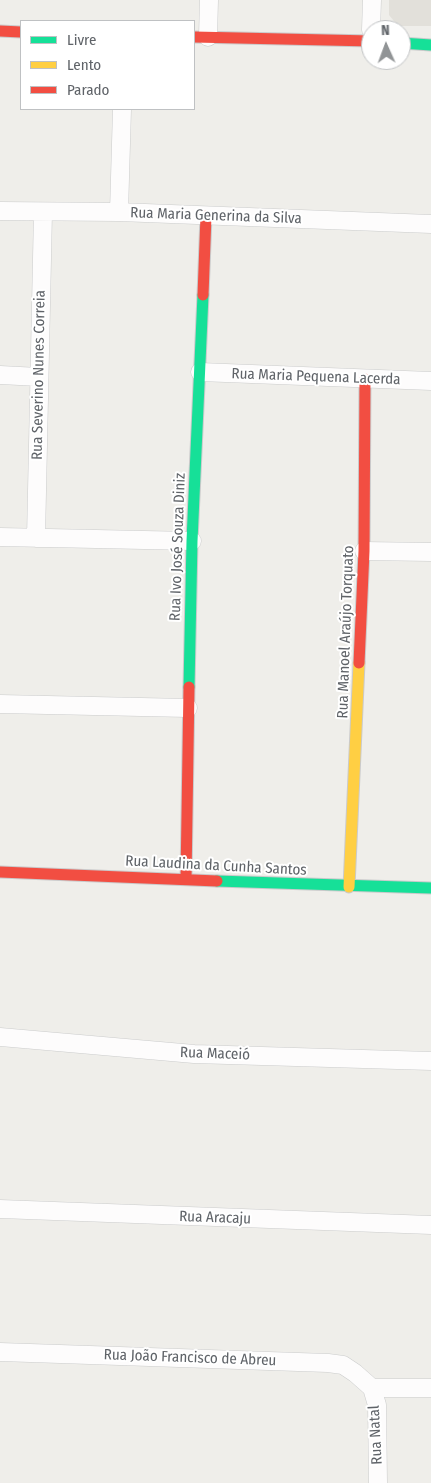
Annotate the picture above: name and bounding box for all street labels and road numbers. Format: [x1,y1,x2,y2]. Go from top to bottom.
street label: Rua Maria Generina da Silva [130,204,302,228]
street label: Rua Severino Nunes Correia [29,290,49,460]
street label: Rua Maria Pequena Lacerda [231,365,401,389]
street label: Rua Ivo José Souza Diniz [166,473,190,621]
street label: Rua Manoel Araújo Torquato [334,545,358,719]
street label: Rua Laudina da Cunha Santos [125,852,307,880]
street label: Rua Maceió [180,1044,250,1064]
street label: Rua Aracaju [179,1208,251,1228]
street label: Rua João Francisco de Abreu [103,1346,277,1370]
street label: Rua Natal [365,1405,387,1465]

